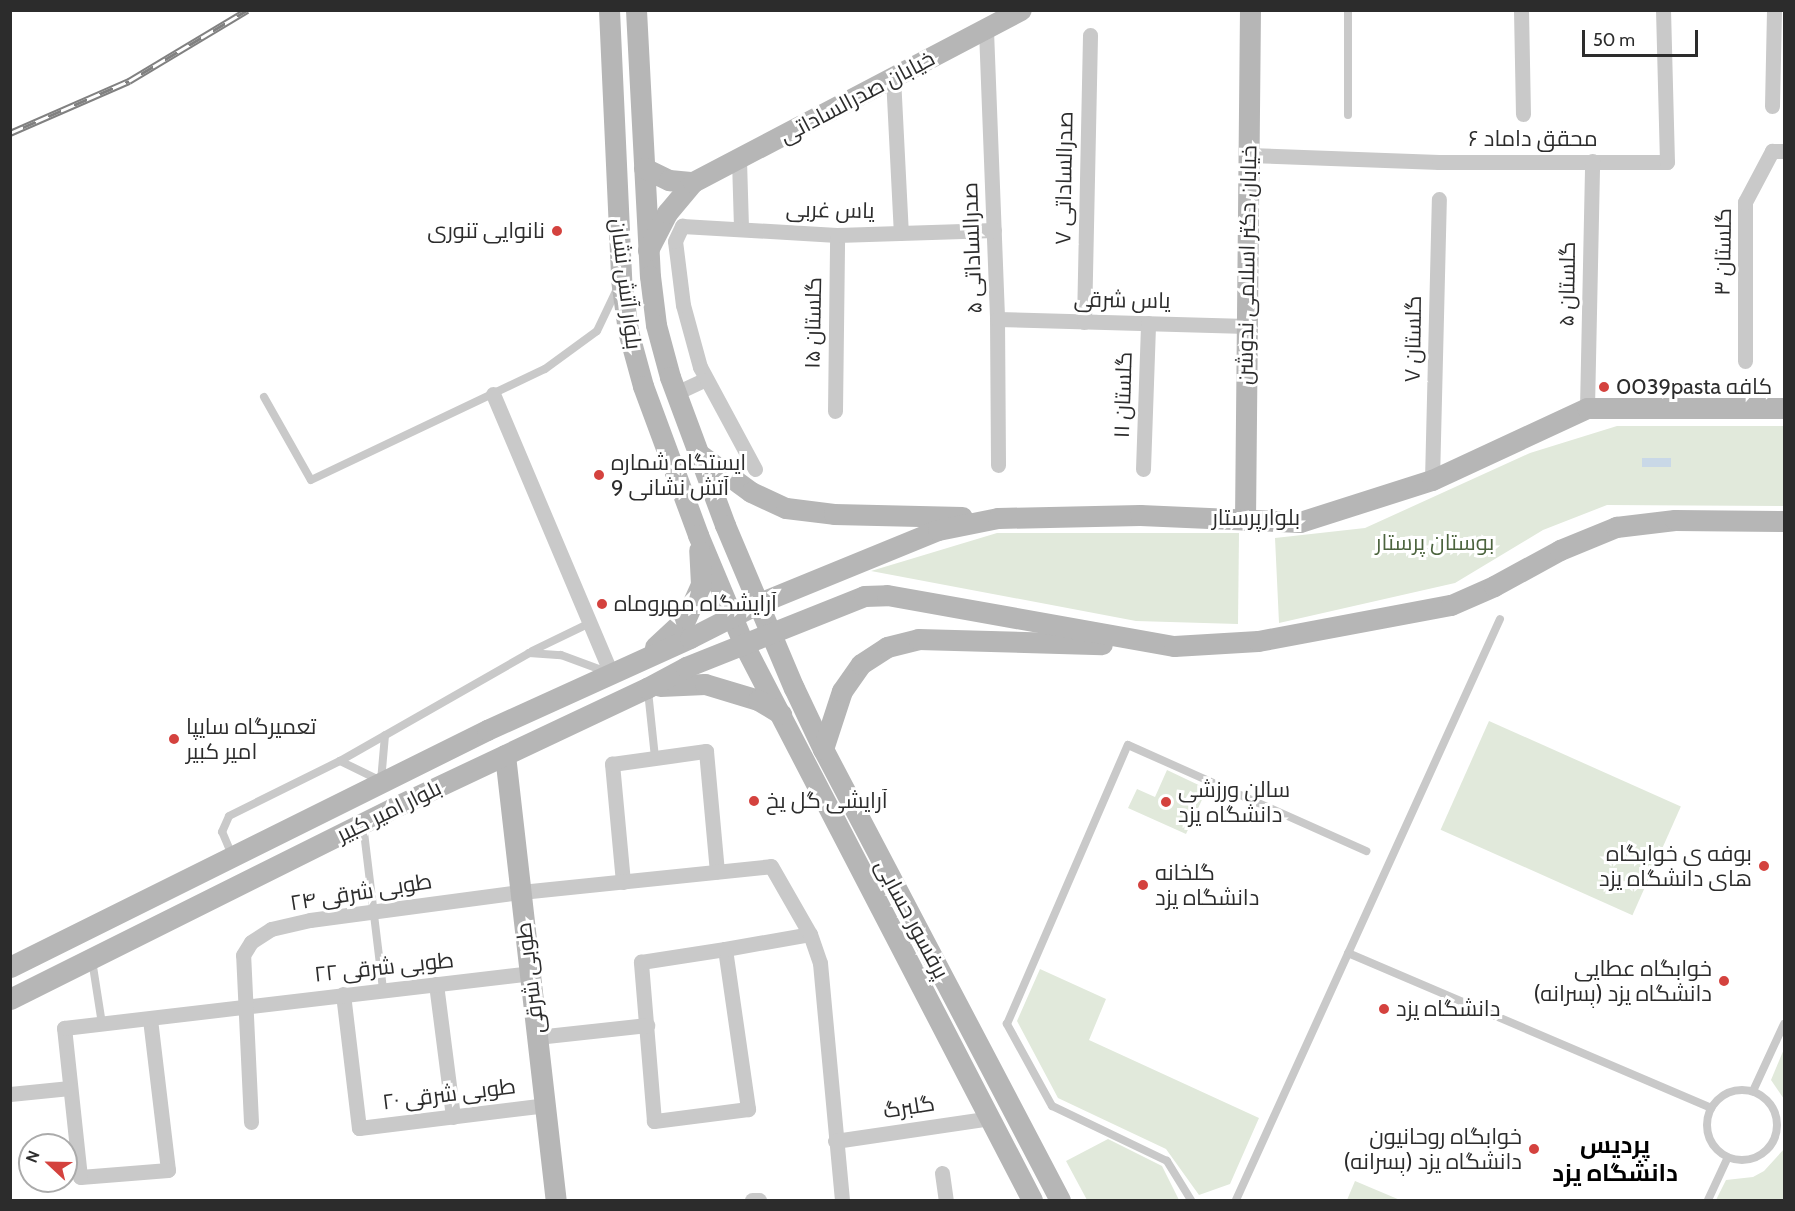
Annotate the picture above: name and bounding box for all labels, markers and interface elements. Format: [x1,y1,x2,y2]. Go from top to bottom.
scale bar [1585,18,1700,56]
text: 50 m [1593,29,1635,51]
street label: خیابان صدرالساداتی [775,45,939,149]
street label: صدرالساداتی ۷ [1050,111,1078,245]
street label: محقق داماد ۶ [1468,126,1598,152]
street label: خيابان دکتر اسلامی ندوشن [1232,145,1262,385]
street label: صدرالساداتی ۵ [957,182,987,314]
street label: یاس غربی [785,196,875,224]
street label: گلستان ۳ [1709,208,1737,296]
street label: بلوار آتش نشان [605,217,647,351]
place label: نانوایی تنوری [427,218,545,244]
marker: نانوایی تنوری [550,224,564,238]
street label: گلستان ۵ [1553,241,1581,327]
street label: گلستان ۱۵ [799,277,827,369]
street label: یاس شرقی [1073,286,1171,314]
street label: گلستان ۷ [1399,295,1427,383]
street label: گلستان ۱۱ [1108,351,1138,439]
place label: 0039pasta کافه [1616,374,1772,400]
marker: 0039pasta کافه [1597,380,1611,394]
place label: ایستگاه شماره 9 آتش نشانی [611,449,746,500]
marker: ایستگاه شماره 9 آتش نشانی [592,468,606,482]
street label: بلوارپرستار [1212,505,1300,531]
park label: بوستان پرستار [1376,530,1494,556]
place label: آرایشگاه مهروماه [614,591,777,617]
marker: آرایشگاه مهروماه [595,597,609,611]
place label: تعمیرگاه سایپا امیر کبیر [186,713,316,764]
marker: تعمیرگاه سایپا امیر کبیر [167,732,181,746]
street label: بلوار امیر کبیر [332,774,446,848]
place label: سالن ورزشی دانشگاه یزد [1178,776,1290,828]
place label: آرایشی گل یخ [766,788,888,814]
marker: آرایشی گل یخ [747,794,761,808]
marker: سالن ورزشی دانشگاه یزد [1159,795,1173,809]
place label: بوفه ی خوابگاه های دانشگاه یزد [1599,840,1752,891]
street label: پرفسور حسابی [870,855,954,983]
place label: گلخانه دانشگاه یزد [1155,859,1259,910]
marker: بوفه ی خوابگاه های دانشگاه یزد [1757,859,1771,873]
street label: طوبی شرقی ۲۴ [288,868,434,916]
marker: گلخانه دانشگاه یزد [1136,878,1150,892]
street label: طوبی شرقی [510,921,550,1035]
street label: طوبی شرقی ۲۲ [313,947,455,987]
place label: خوابگاه عطایی (پسرانه) دانشگاه یزد [1533,955,1712,1006]
marker: خوابگاه عطایی (پسرانه) دانشگاه یزد [1717,974,1731,988]
place label: دانشگاه یزد [1396,996,1500,1022]
marker: دانشگاه یزد [1377,1002,1391,1016]
street label: طوبی شرقی ۲۰ [381,1073,517,1115]
street label: گلبرگ [881,1090,937,1124]
place label: خوابگاه روحانیون (پسرانه) دانشگاه یزد [1343,1123,1522,1174]
district label: پردیس دانشگاه یزد [1552,1131,1678,1187]
north arrow [18,1133,78,1193]
marker: خوابگاه روحانیون (پسرانه) دانشگاه یزد [1527,1142,1541,1156]
text: N [22,1148,44,1166]

